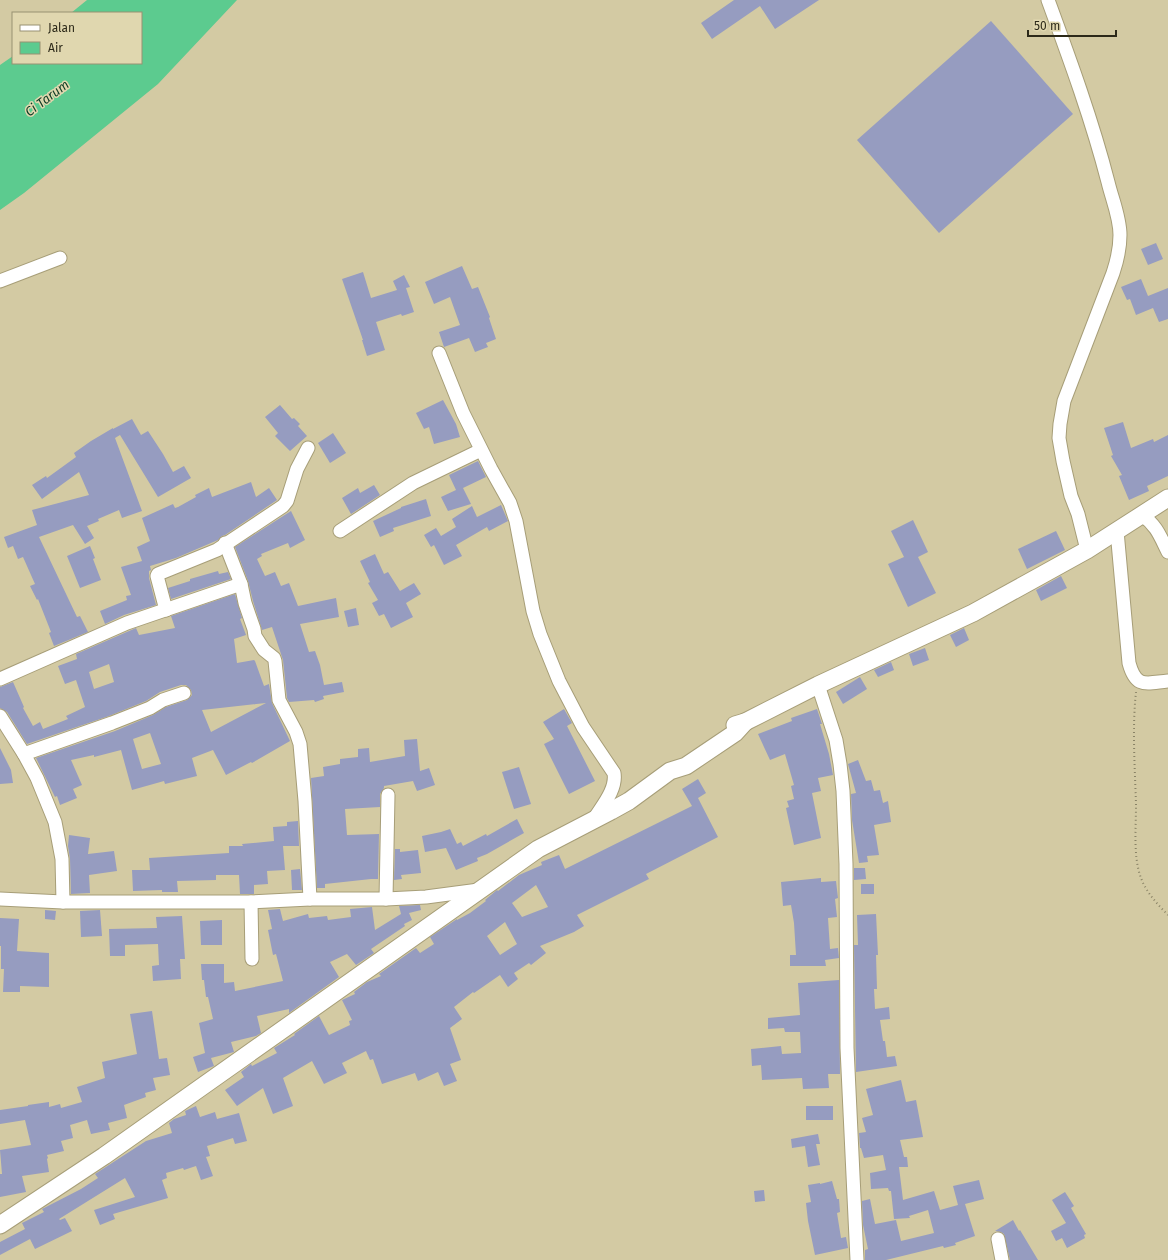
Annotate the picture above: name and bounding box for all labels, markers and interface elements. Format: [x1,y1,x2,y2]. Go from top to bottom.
legend [12,12,142,64]
scale bar [1028,12,1116,38]
text: 50 m [1034,19,1060,33]
text: Jalan [48,21,75,35]
text: Air [48,41,63,55]
water label: Ci Tarum [22,77,72,119]

